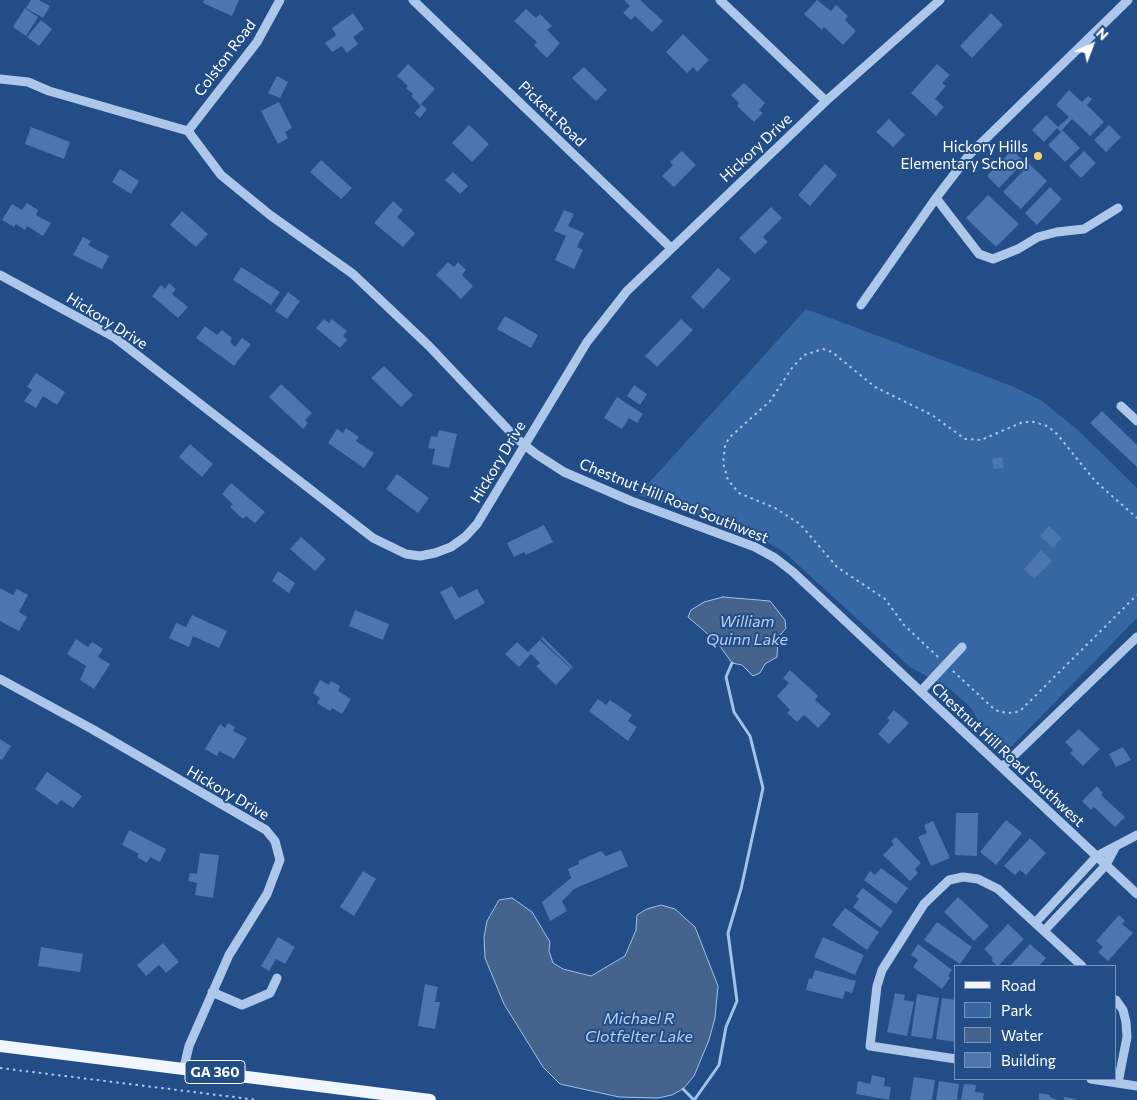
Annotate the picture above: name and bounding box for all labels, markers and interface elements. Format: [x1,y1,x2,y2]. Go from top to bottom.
street label: Colston Road [190,16,260,100]
north arrow [1067,20,1117,70]
text: N [1093,24,1112,43]
street label: Pickett Road [515,77,589,151]
street label: Hickory Drive [716,110,796,186]
place label: Hickory Hills Elementary School [901,138,1028,173]
marker: Hickory Hills Elementary School [1032,150,1044,162]
street label: Hickory Drive [63,289,151,353]
street label: Hickory Drive [467,418,529,506]
street label: Chestnut Hill Road Southwest [577,455,771,547]
water label: William Quinn Lake [706,612,788,650]
street label: Chestnut Hill Road Southwest [928,679,1088,831]
street label: Hickory Drive [184,762,272,824]
legend [954,965,1117,1080]
text: Road [1001,976,1036,994]
text: Park [1001,1001,1032,1019]
water label: Michael R Clotfelter Lake [585,1009,693,1047]
text: Water [1001,1026,1043,1044]
text: Building [1001,1051,1056,1069]
road number: GA 360 [185,1060,245,1084]

